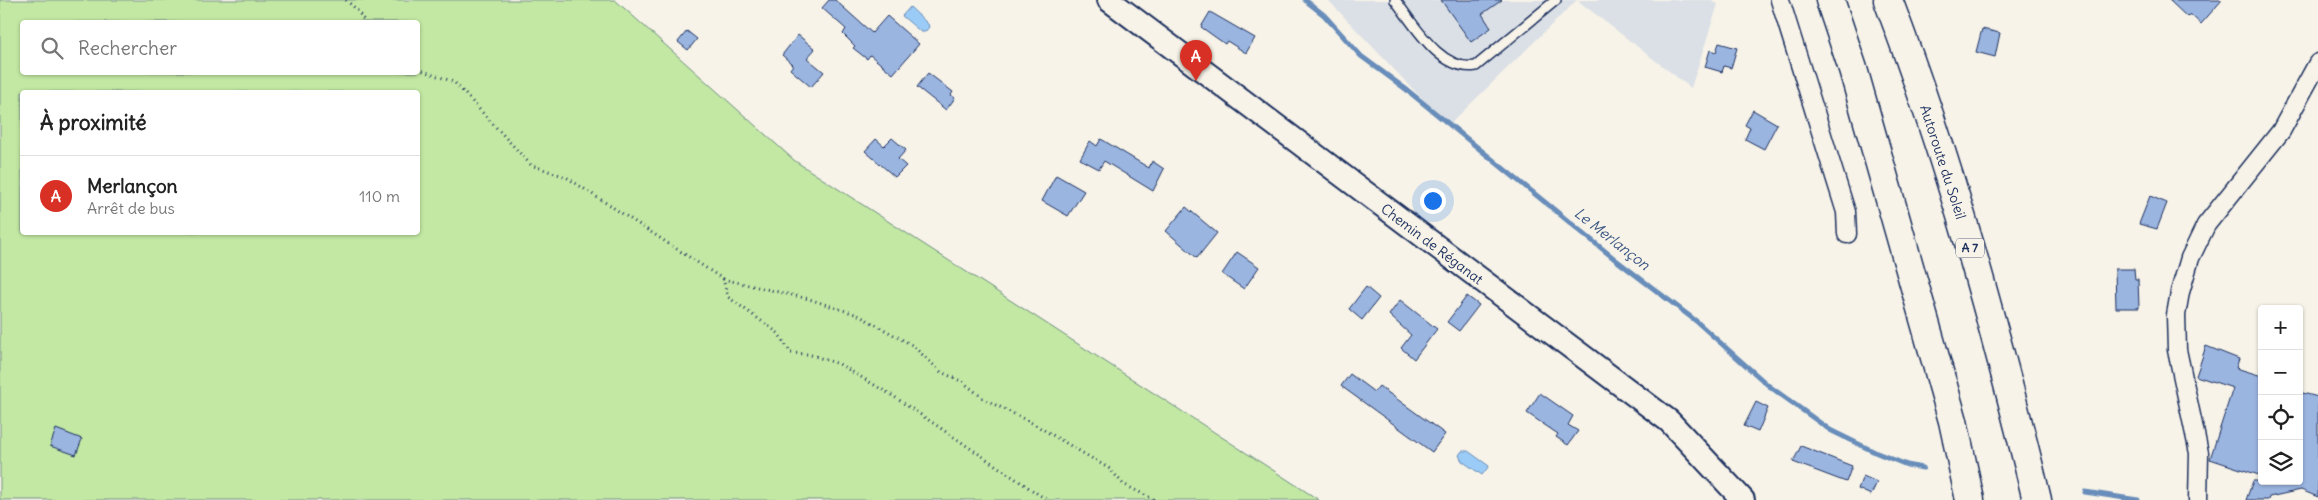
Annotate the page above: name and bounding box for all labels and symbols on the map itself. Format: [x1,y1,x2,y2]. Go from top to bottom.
pin: A [1180,40,1212,81]
street label: Autoroute du Soleil [1916,103,1970,221]
your location [1420,188,1446,214]
street label: Chemin de Réganat [1377,200,1487,289]
water label: Le Merlançon [1571,203,1654,274]
road number: A 7 [1956,238,1984,258]

